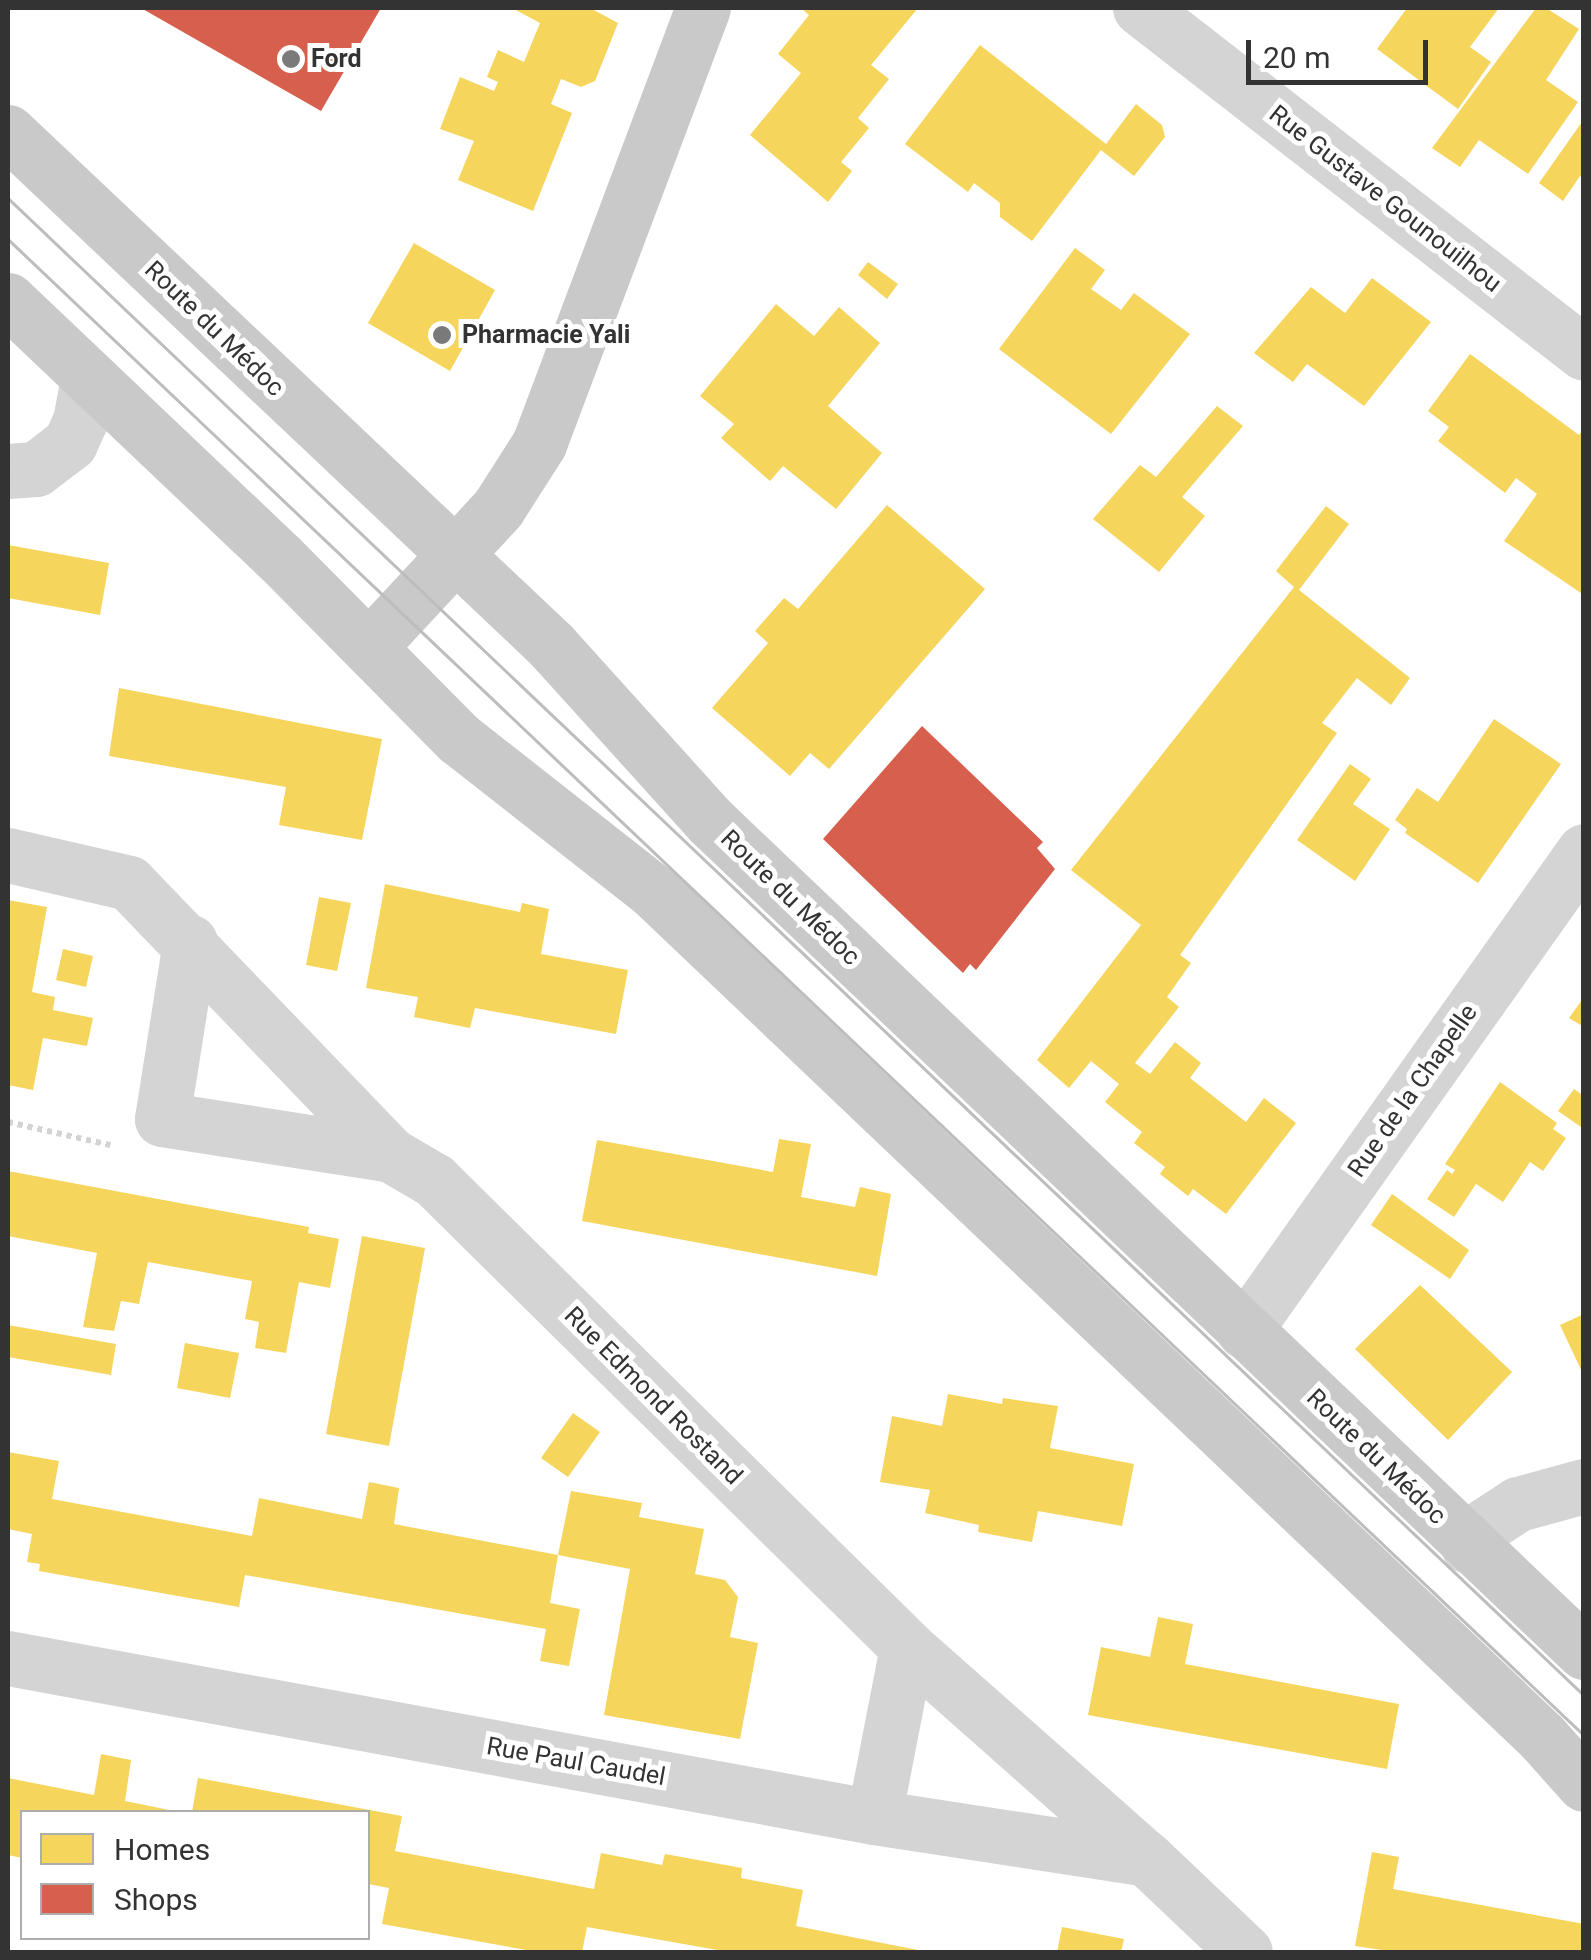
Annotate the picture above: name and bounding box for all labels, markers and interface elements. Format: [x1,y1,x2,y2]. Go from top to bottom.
scale bar [1251,20,1434,82]
text: 20 m [1263,40,1330,75]
place label: Ford [311,44,362,74]
marker: Ford [280,48,302,70]
street label: Rue Gustave Gounouilhou [1263,99,1507,299]
street label: Route du Médoc [138,255,290,403]
place label: Pharmacie Yali [462,320,630,350]
marker: Pharmacie Yali [431,324,453,346]
street label: Route du Médoc [714,824,866,972]
street label: Rue de la Chapelle [1342,999,1484,1183]
street label: Rue Edmond Rostand [558,1301,748,1491]
street label: Route du Médoc [1300,1383,1452,1531]
street label: Rue Paul Caudel [484,1732,668,1792]
legend [20,1810,370,1940]
text: Homes [114,1832,210,1867]
text: Shops [114,1882,198,1917]

